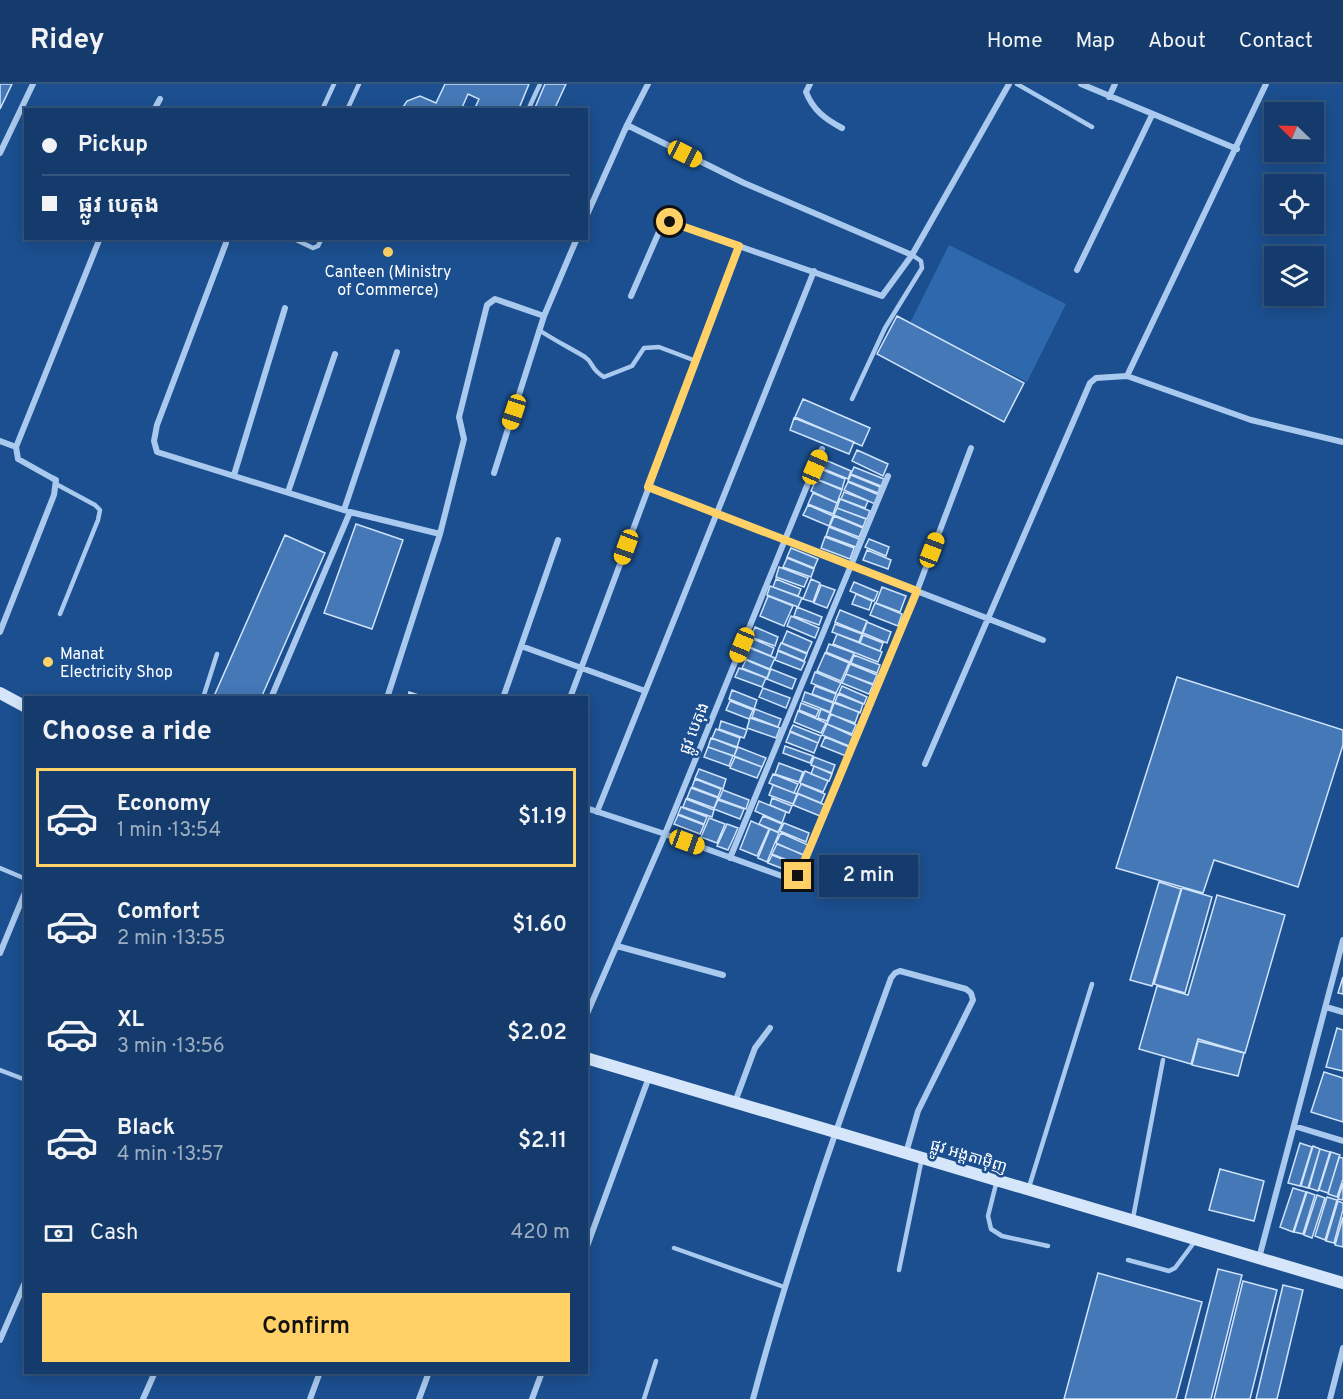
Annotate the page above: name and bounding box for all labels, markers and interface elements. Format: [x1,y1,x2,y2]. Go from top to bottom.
text: Ridey [30,23,104,59]
text: Home [987,28,1043,55]
text: Map [1076,28,1115,55]
text: About [1148,28,1206,55]
text: Contact [1239,28,1313,55]
north arrow [1264,102,1324,162]
map controls [1264,102,1324,306]
text: Pickup [78,132,148,159]
car [665,138,705,170]
button: locate [1264,174,1324,234]
text: ផ្លូវ បេតុង [78,193,159,220]
route start [656,208,683,235]
marker: Canteen (Ministry of Commerce) [381,245,395,259]
button: layers [1264,246,1324,306]
place label: Canteen (Ministry of Commerce) [324,263,452,301]
car [500,392,528,432]
car [800,447,830,487]
car [611,527,641,567]
car [917,530,947,570]
car [727,625,757,665]
place label: Manat Electricity Shop [60,645,173,683]
marker: Manat Electricity Shop [41,655,55,669]
street label: ផ្លូវ បេតុង [675,700,717,759]
text: Choose a ride [42,715,212,749]
icon: car [45,791,99,845]
text: Economy [117,791,211,818]
text: $1.19 [518,804,567,831]
text: 1 min · 13:54 [117,818,221,844]
car [667,827,707,857]
callout: 2 min [819,855,918,897]
route end [784,862,811,889]
text: 2 min [843,863,894,889]
icon: car [45,899,99,953]
text: Comfort [117,899,200,926]
text: $1.60 [512,912,567,939]
text: 2 min · 13:55 [117,926,225,952]
icon: car [45,1007,99,1061]
text: XL [117,1007,144,1034]
text: $2.02 [507,1020,567,1047]
text: 3 min · 13:56 [117,1034,225,1060]
icon: car [45,1115,99,1169]
text: Black [117,1115,175,1142]
text: $2.11 [518,1128,567,1155]
street label: ផ្លូវ អង្តតាម៉ិញ [927,1135,1010,1181]
text: 4 min · 13:57 [117,1142,223,1168]
icon: cash [42,1217,75,1250]
text: Cash [90,1220,139,1247]
text: 420 m [511,1220,570,1246]
button: Confirm [42,1293,570,1362]

